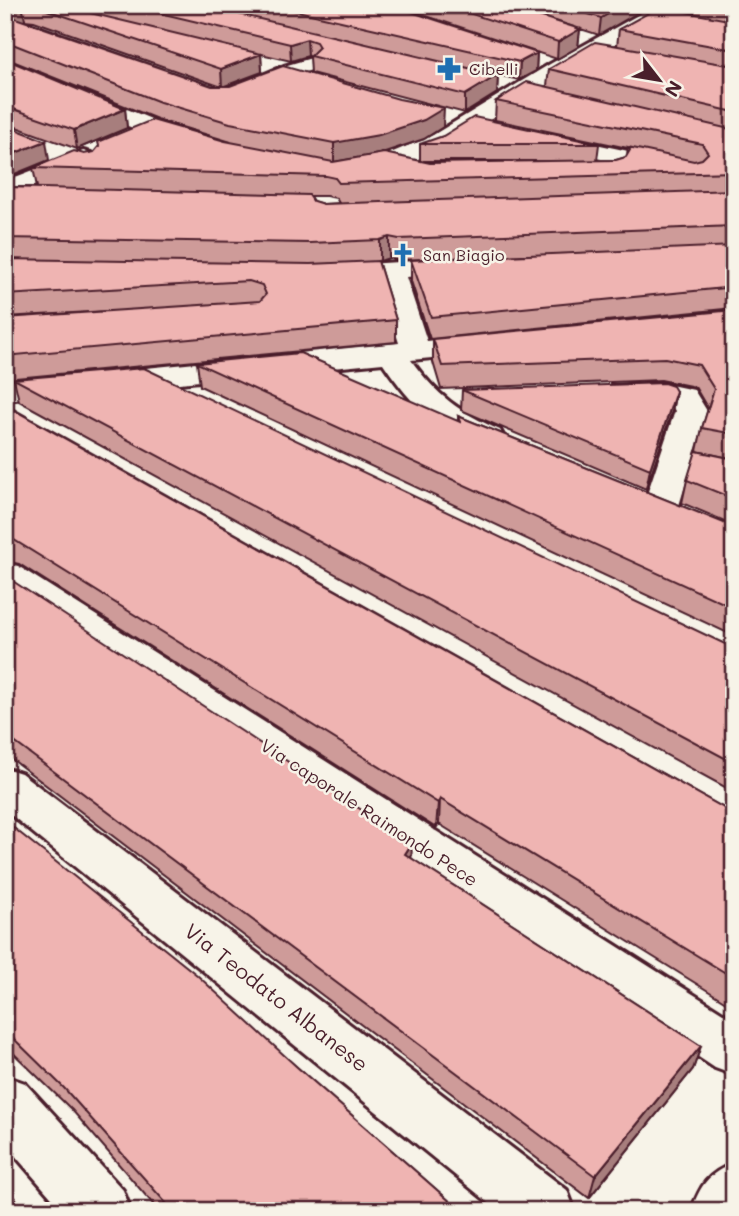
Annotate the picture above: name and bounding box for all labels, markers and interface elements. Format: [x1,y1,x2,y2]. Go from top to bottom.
north arrow [624,46,694,116]
pharmacy icon: Cibelli [435,55,463,83]
place label: Cibelli [469,58,518,79]
text: N [660,76,688,102]
church icon: San Biagio [389,241,417,269]
place label: San Biagio [423,244,504,265]
street label: Via caporale Raimondo Pece [256,733,483,891]
street label: Via Teodato Albanese [180,917,374,1077]

